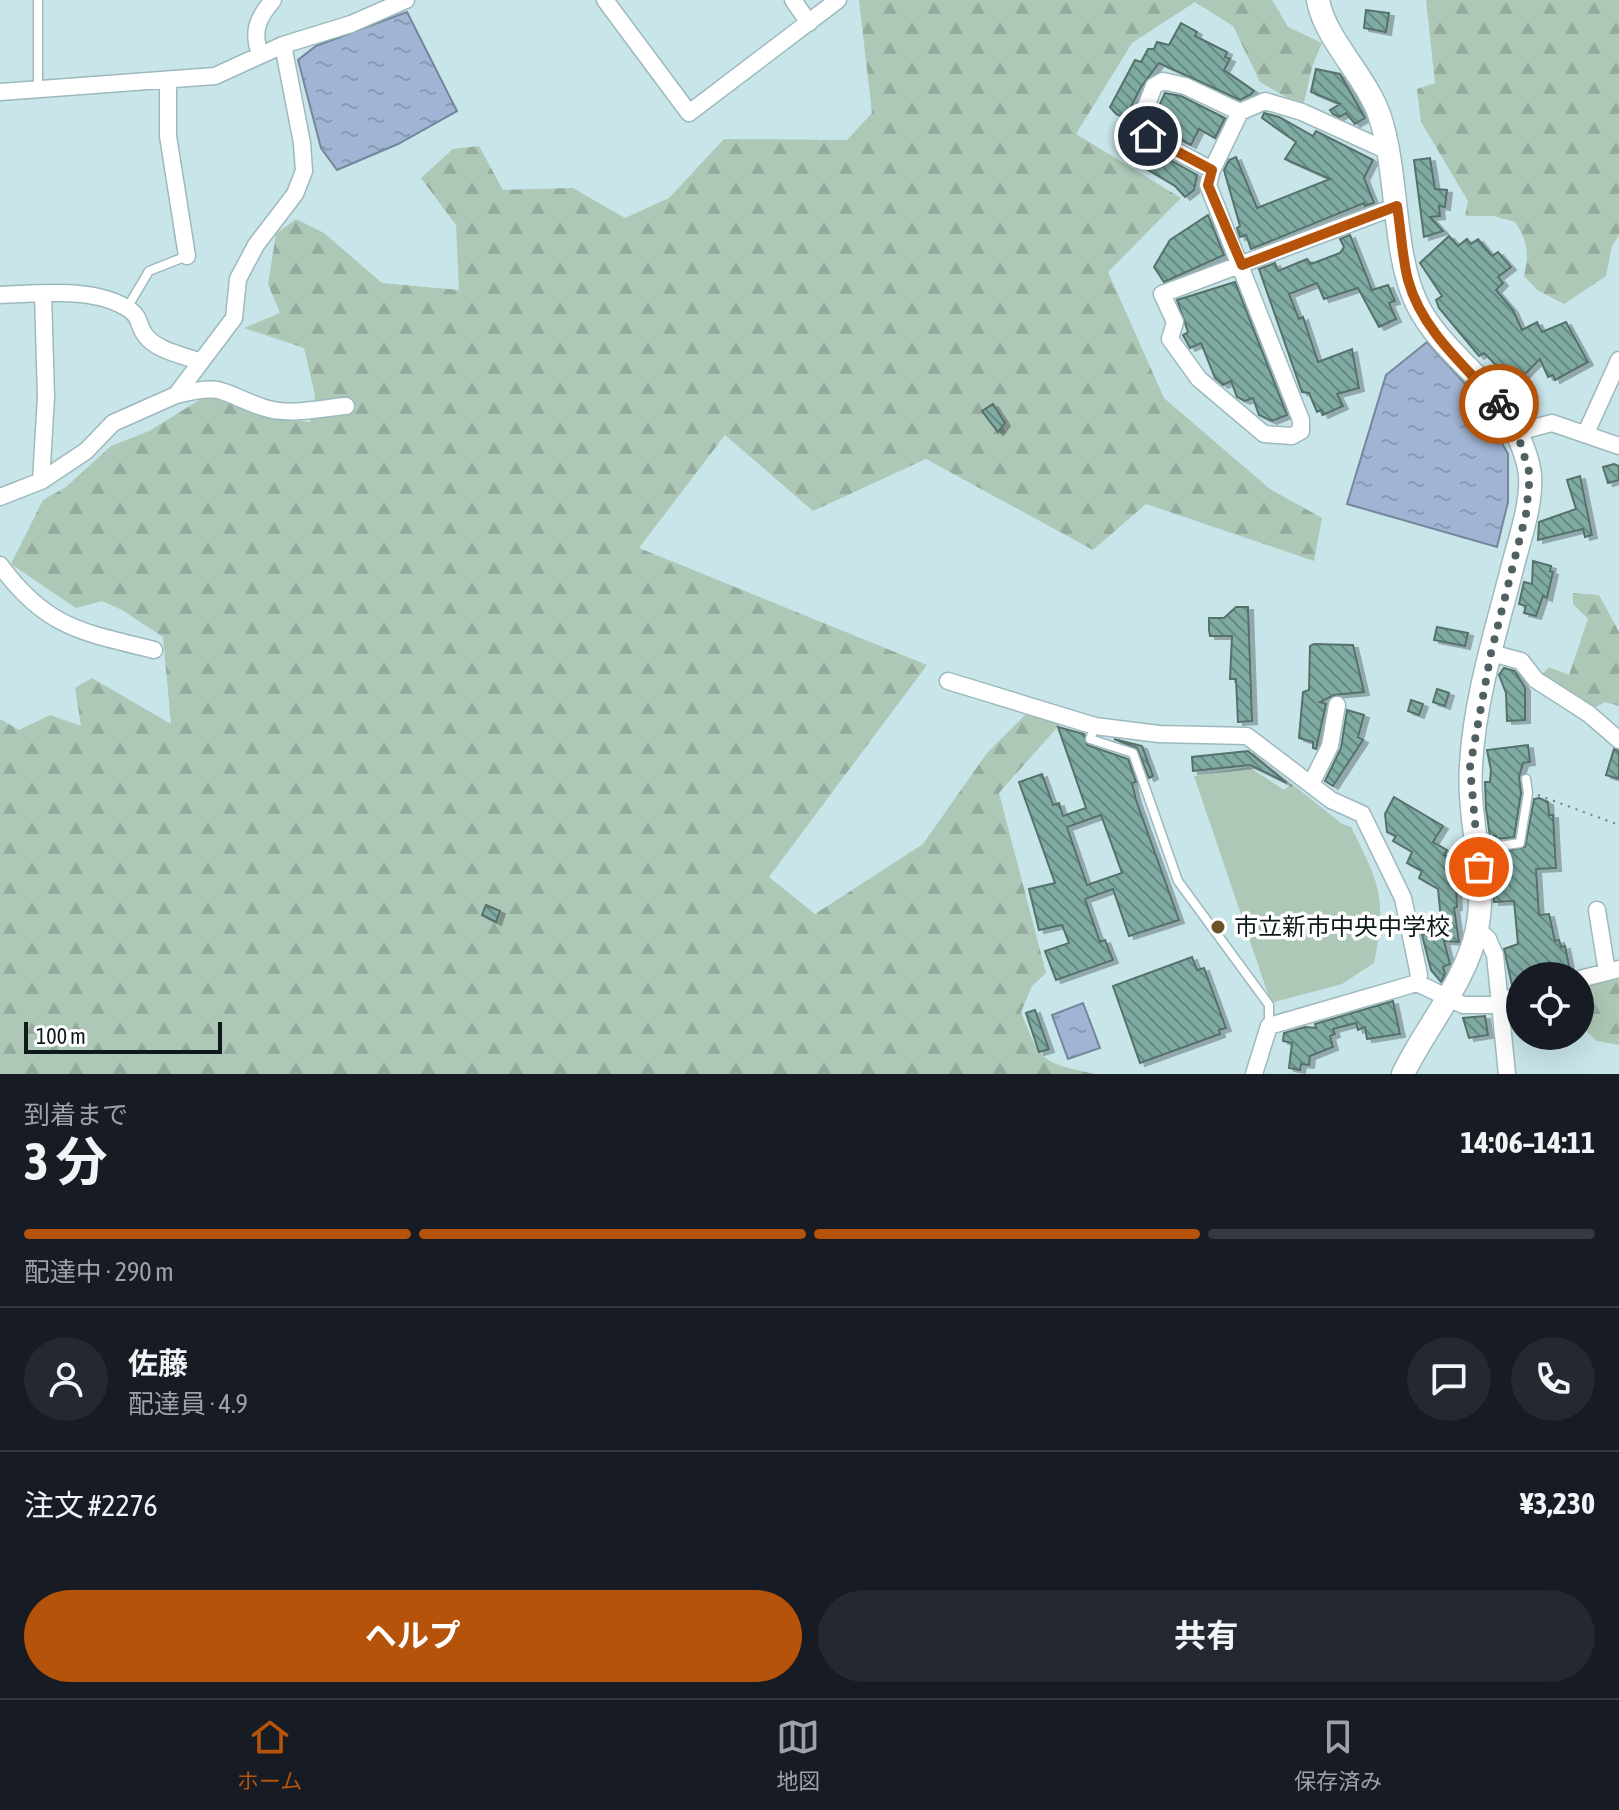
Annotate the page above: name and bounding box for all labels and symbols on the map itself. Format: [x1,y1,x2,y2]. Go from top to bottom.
pin [1114,102,1182,170]
courier [1459,364,1539,444]
pin [1445,833,1513,901]
place label: 市立新市中央中学校 [1234,913,1450,940]
marker: 市立新市中央中学校 [1209,918,1227,936]
scale bar [24,1018,222,1054]

